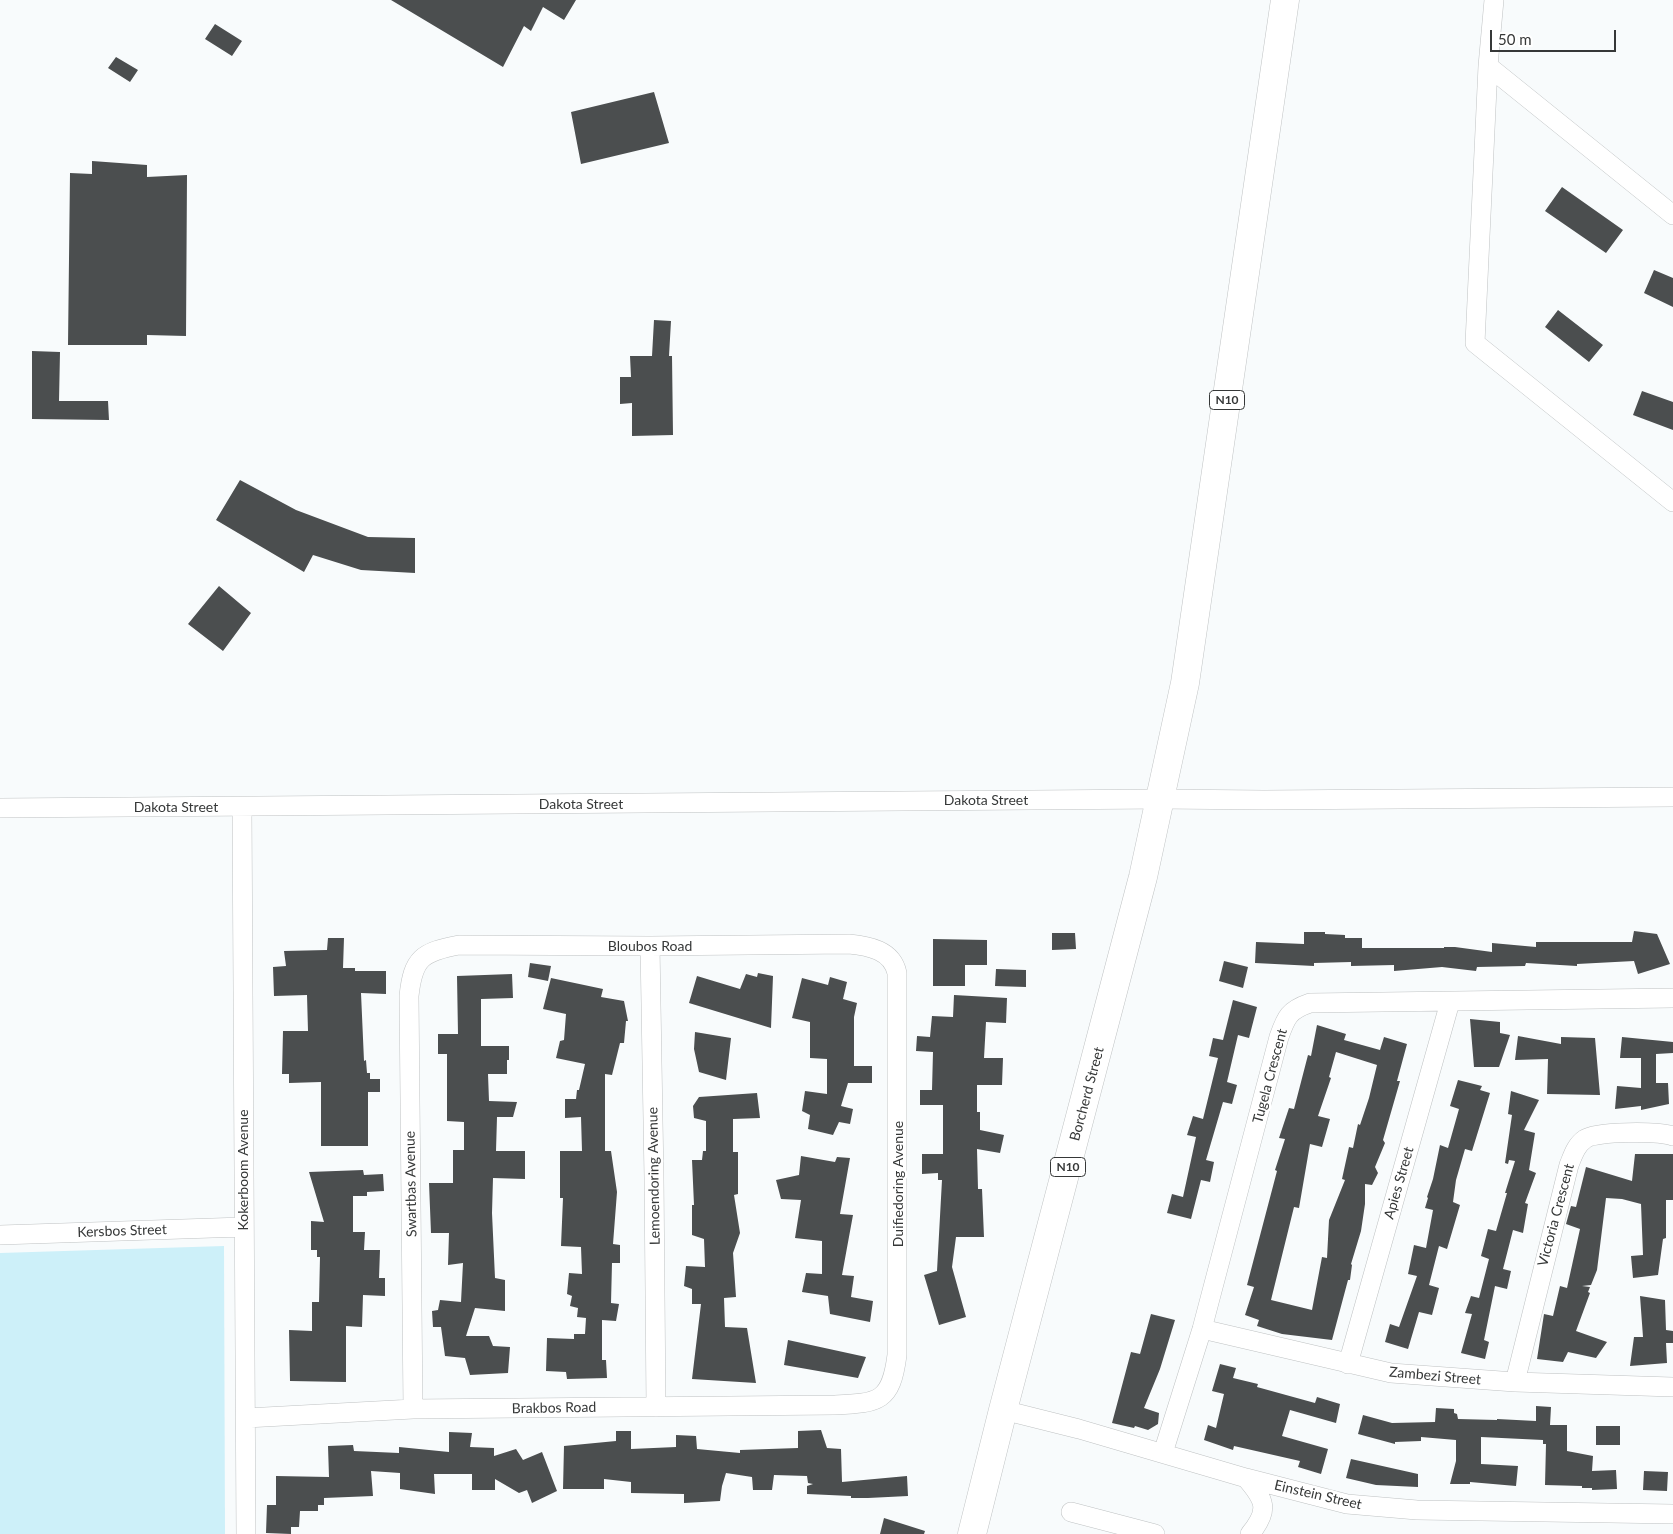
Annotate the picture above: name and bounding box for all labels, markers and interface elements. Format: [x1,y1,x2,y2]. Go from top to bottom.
scale bar [1493,20,1619,52]
text: 50 m [1498,30,1532,48]
road number: N10 [1210,390,1244,410]
street label: Dakota Street [944,792,1028,808]
street label: Dakota Street [539,796,623,812]
street label: Dakota Street [134,799,218,815]
street label: Bloubos Road [608,938,692,954]
street label: Tugela Crescent [1249,1027,1291,1125]
street label: Borcherd Street [1066,1045,1108,1143]
street label: Lemoendoring Avenue [644,1107,664,1245]
street label: Kokerboom Avenue [235,1109,251,1231]
street label: Duifiedoring Avenue [890,1121,906,1247]
street label: Swartbas Avenue [402,1131,420,1237]
street label: Apies Street [1381,1145,1417,1221]
road number: N10 [1050,1158,1086,1176]
street label: Victoria Crescent [1534,1162,1578,1268]
street label: Kersbos Street [77,1221,167,1241]
street label: Zambezi Street [1388,1364,1482,1388]
street label: Brakbos Road [512,1399,596,1417]
street label: Einstein Street [1273,1477,1363,1513]

